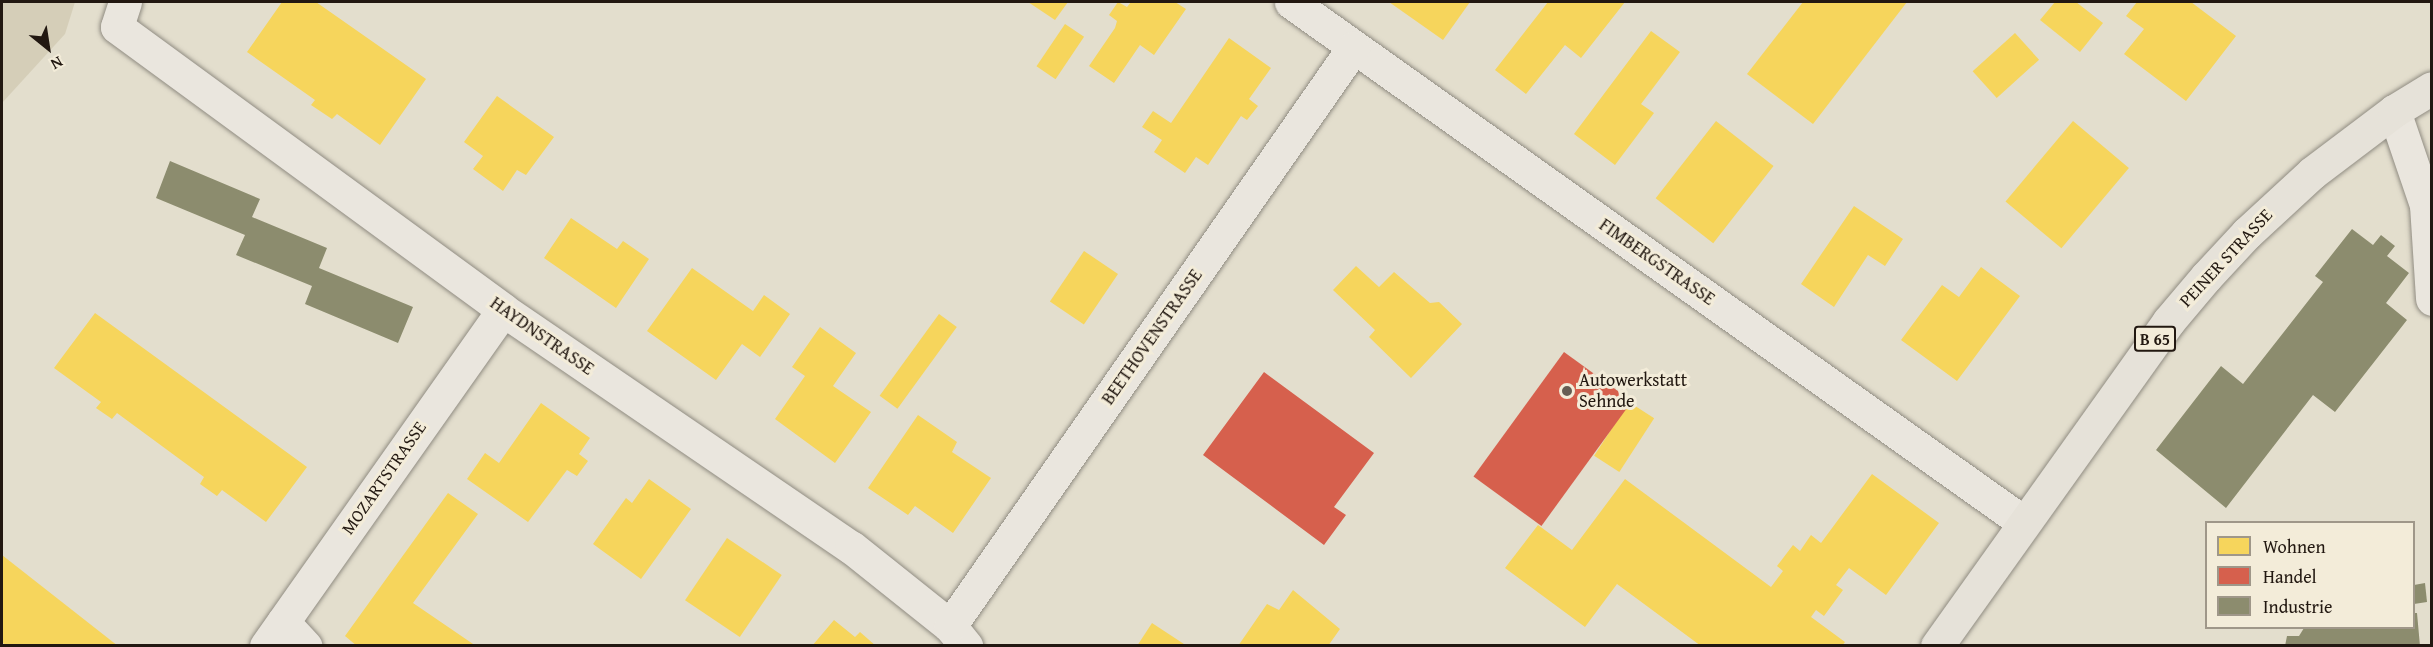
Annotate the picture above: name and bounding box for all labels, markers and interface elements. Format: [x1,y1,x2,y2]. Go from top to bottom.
north arrow [18,18,78,78]
text: N [46,51,68,77]
street label: PEINER STRASSE [2175,204,2277,312]
street label: FIMBERGSTRASSE [1595,214,1719,310]
street label: BEETHOVENSTRASSE [1097,265,1207,409]
street label: HAYDNSTRASSE [486,292,598,380]
road number: B 65 [2134,326,2176,352]
place label: Autowerkstatt Sehnde [1579,370,1687,412]
marker: Autowerkstatt Sehnde [1560,384,1574,398]
street label: MOZARTSTRASSE [337,417,431,539]
legend [2205,521,2415,629]
text: Wohnen [2263,533,2326,560]
text: Handel [2263,563,2317,590]
text: Industrie [2263,593,2332,620]

